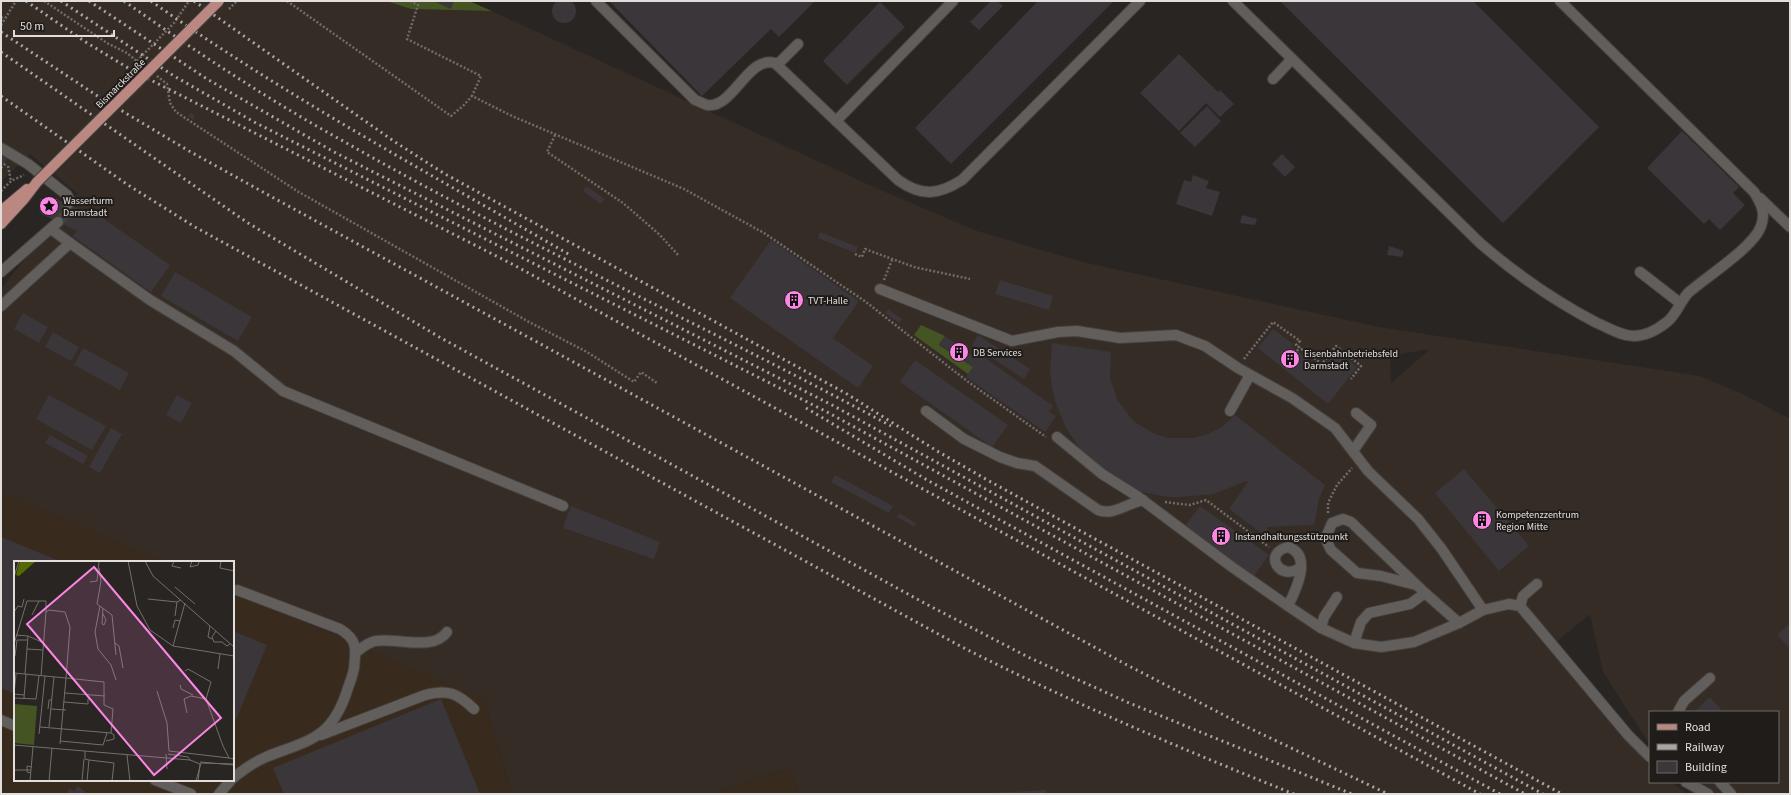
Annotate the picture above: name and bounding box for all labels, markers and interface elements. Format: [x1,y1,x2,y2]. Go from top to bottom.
scale bar [14,12,114,38]
text: 50 m [20,18,44,35]
street label: Bismarckstraße [93,56,149,112]
place label: Wasserturm Darmstadt [63,194,113,220]
place icon: Wasserturm Darmstadt [38,195,60,217]
building icon: TVT-Halle [783,289,805,311]
place label: TVT-Halle [808,294,848,308]
building icon: DB Services [948,341,970,363]
place label: DB Services [973,346,1022,360]
place label: Eisenbahnbetriebsfeld Darmstadt [1304,347,1398,373]
building icon: Eisenbahnbetriebsfeld Darmstadt [1279,348,1301,370]
place label: Kompetenzzentrum Region Mitte [1496,508,1579,534]
building icon: Kompetenzzentrum Region Mitte [1471,509,1493,531]
building icon: Instandhaltungsstützpunkt [1210,525,1232,547]
place label: Instandhaltungsstützpunkt [1235,530,1349,544]
inset map [14,561,234,781]
legend [1649,711,1779,783]
text: Road [1685,719,1711,736]
text: Railway [1685,739,1724,756]
text: Building [1685,759,1727,776]

